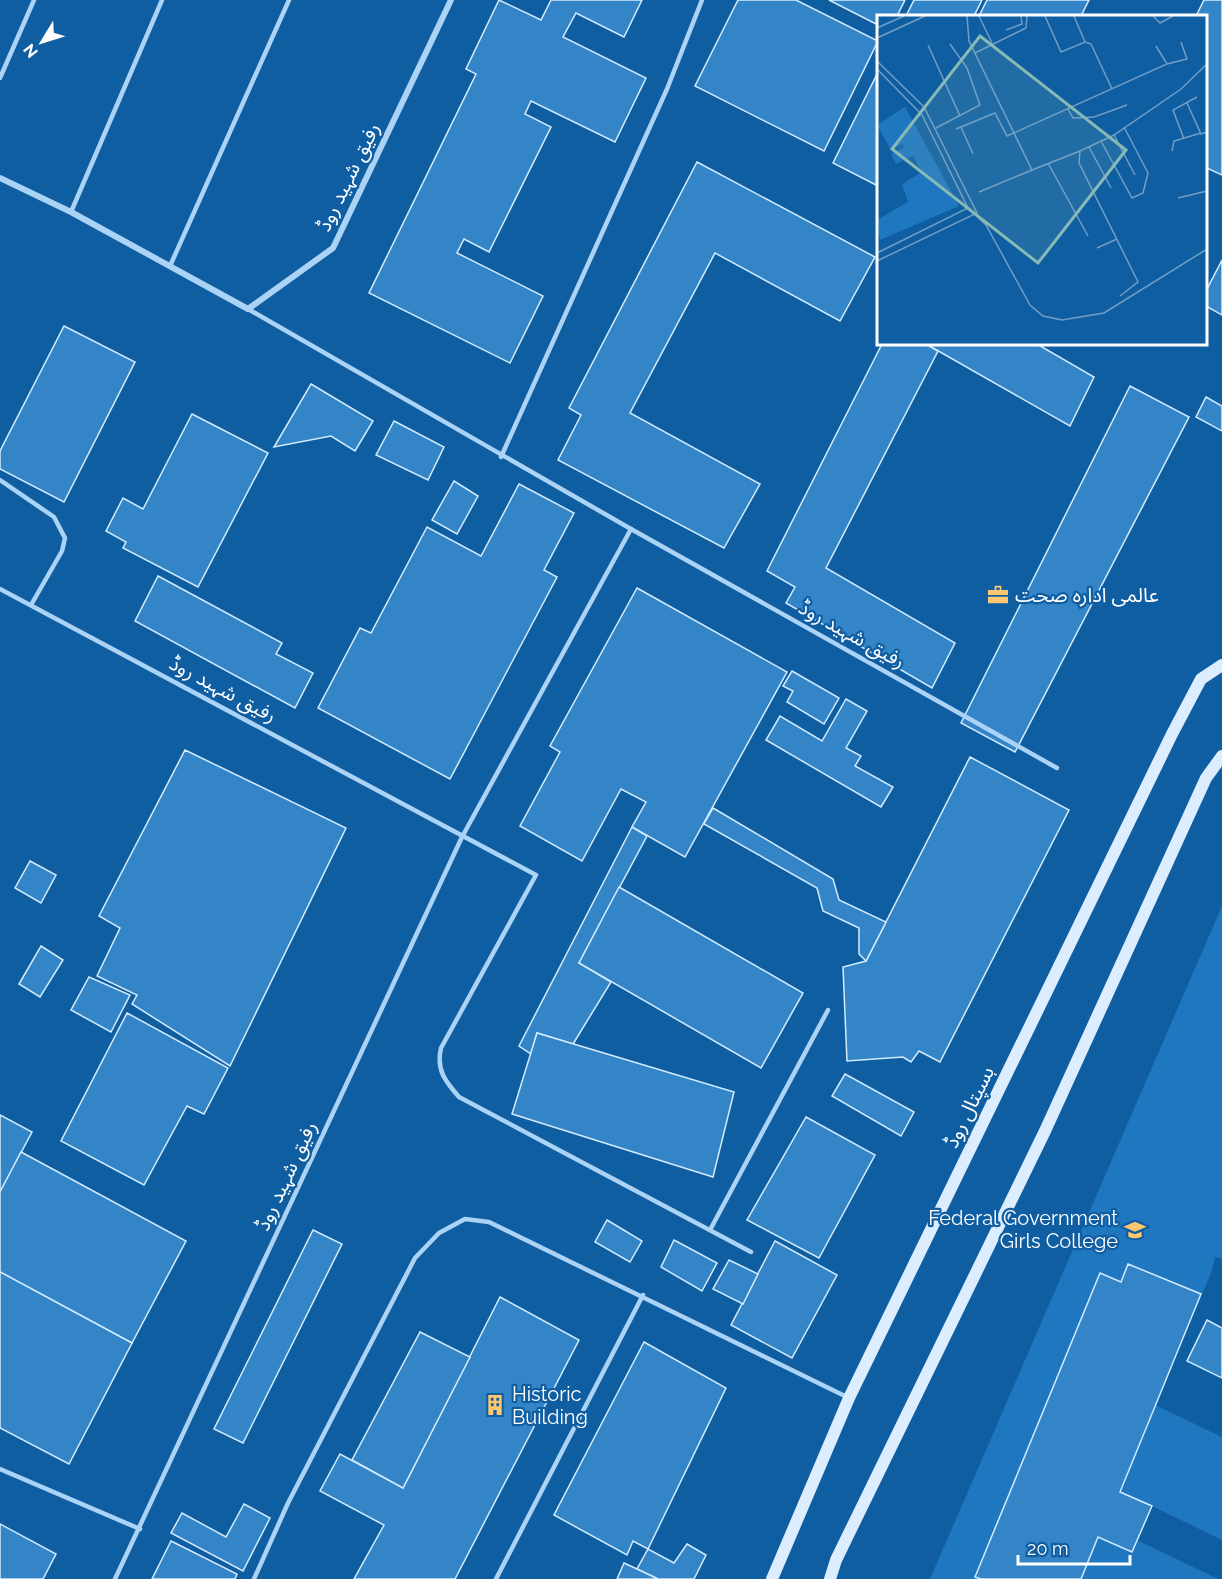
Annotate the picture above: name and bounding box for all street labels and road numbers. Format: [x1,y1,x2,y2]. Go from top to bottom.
street label: رفیق شہید روڈ [311,119,386,236]
street label: رفیق شہید روڈ [794,595,909,674]
street label: رفیق شہید روڈ [165,651,281,728]
street label: ہسپتال روڈ [939,1062,1000,1152]
street label: رفیق شہید روڈ [250,1118,323,1235]

